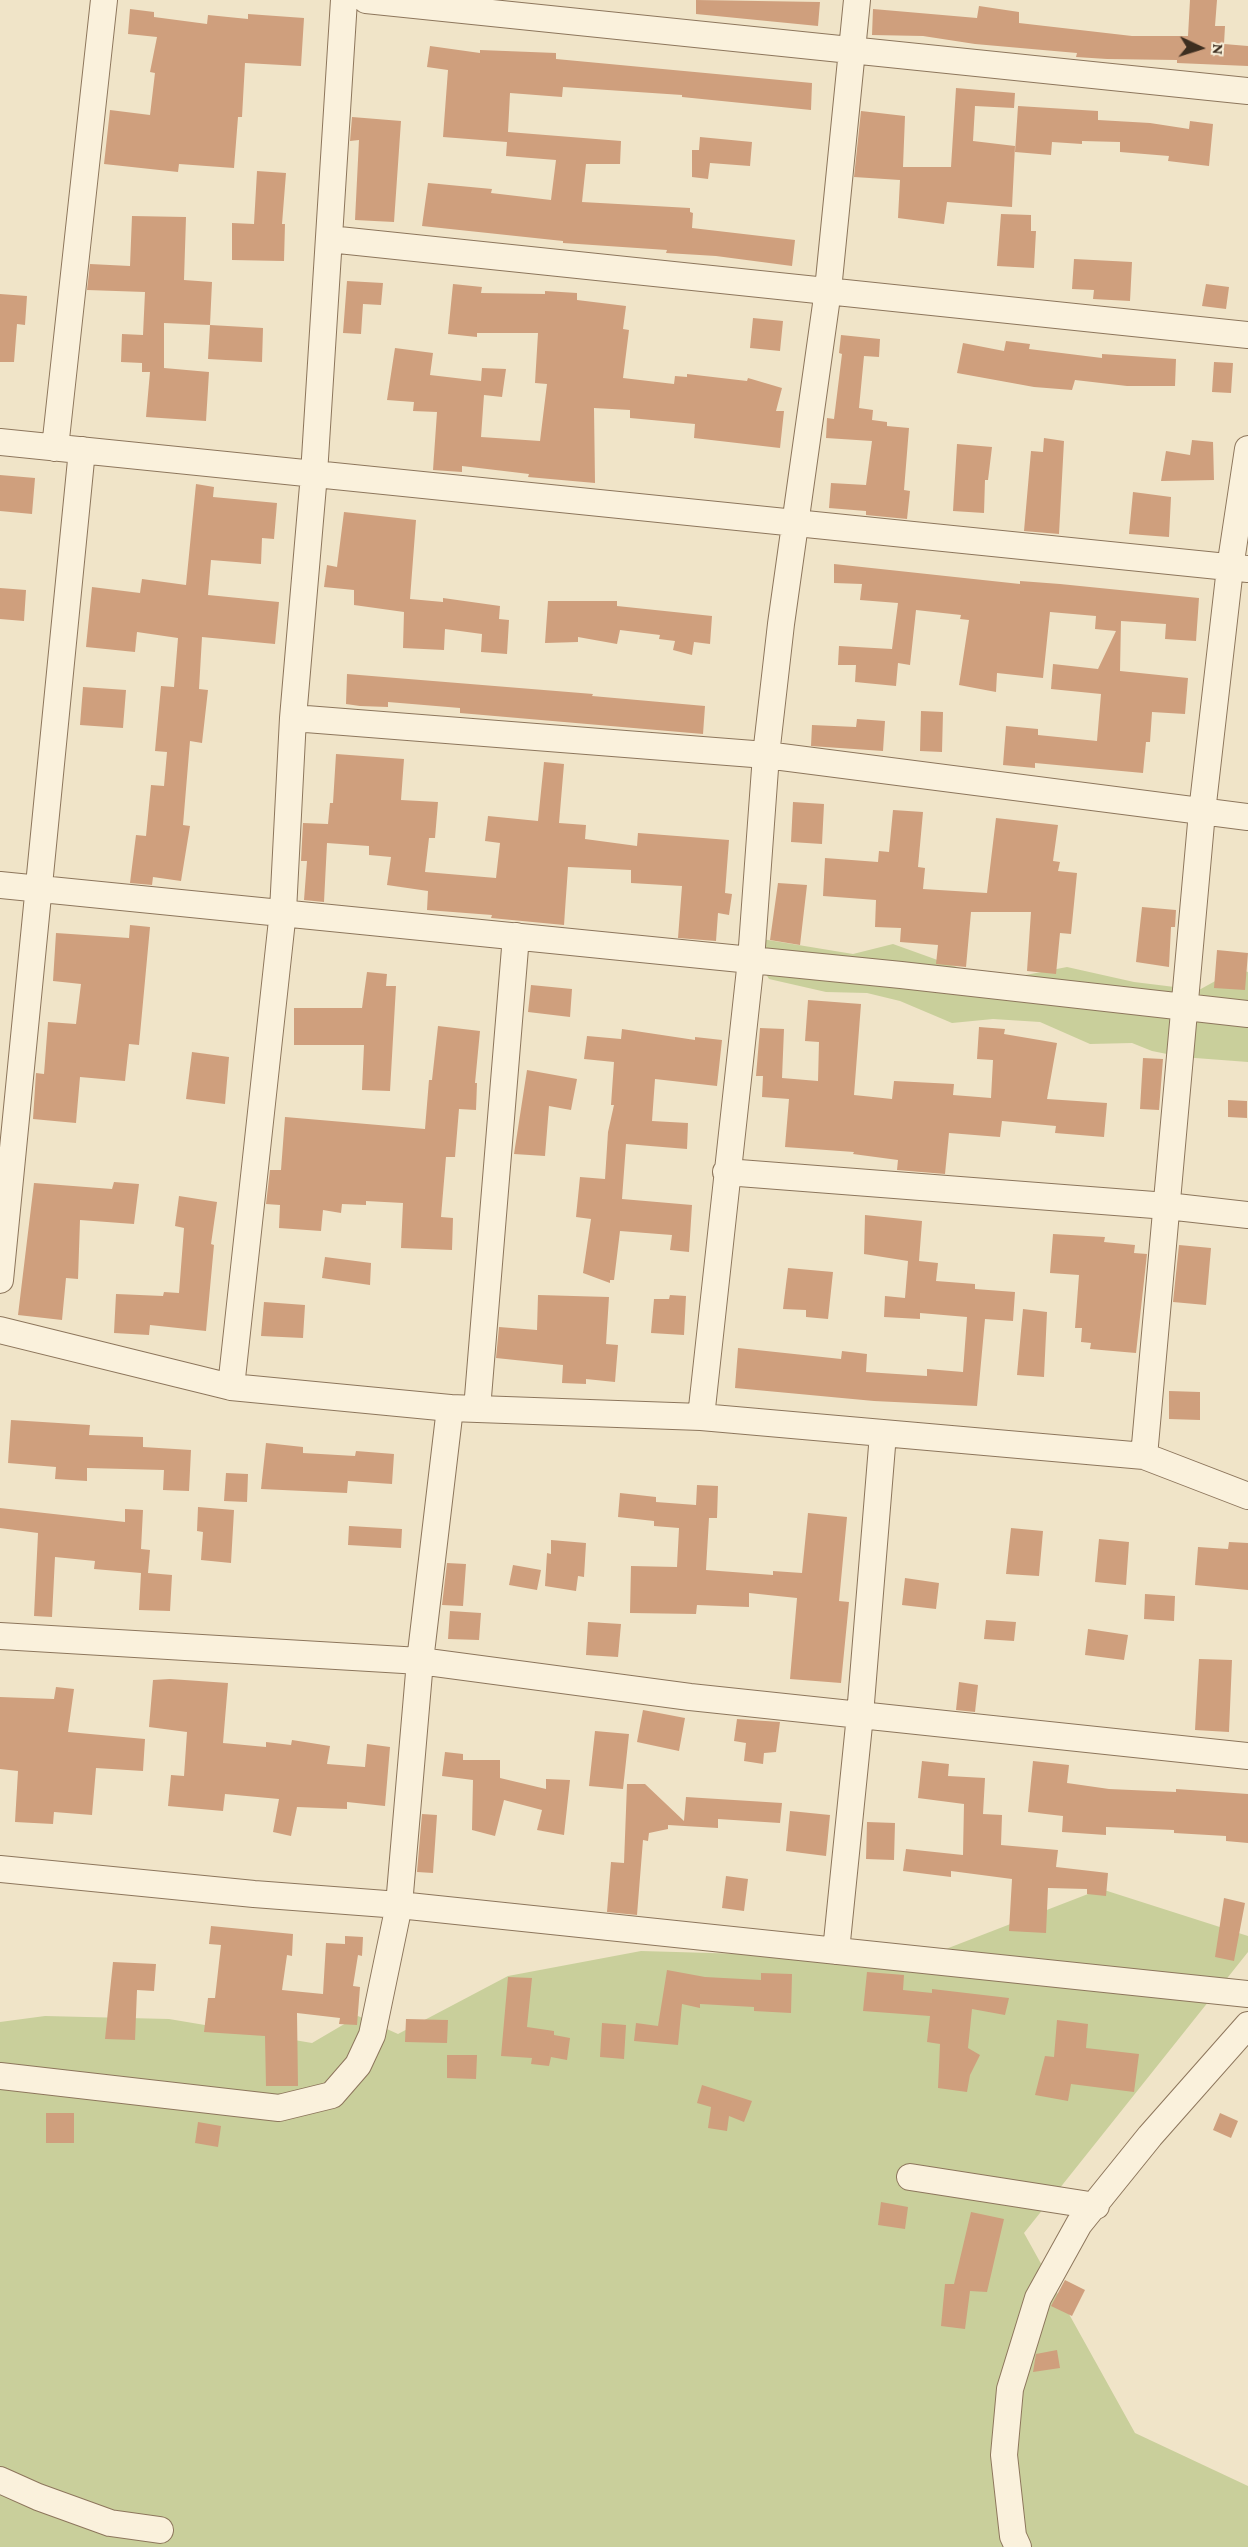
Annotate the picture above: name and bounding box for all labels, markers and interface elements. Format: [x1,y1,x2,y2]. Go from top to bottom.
north arrow [1170,18,1230,78]
text: N [1210,43,1227,55]

